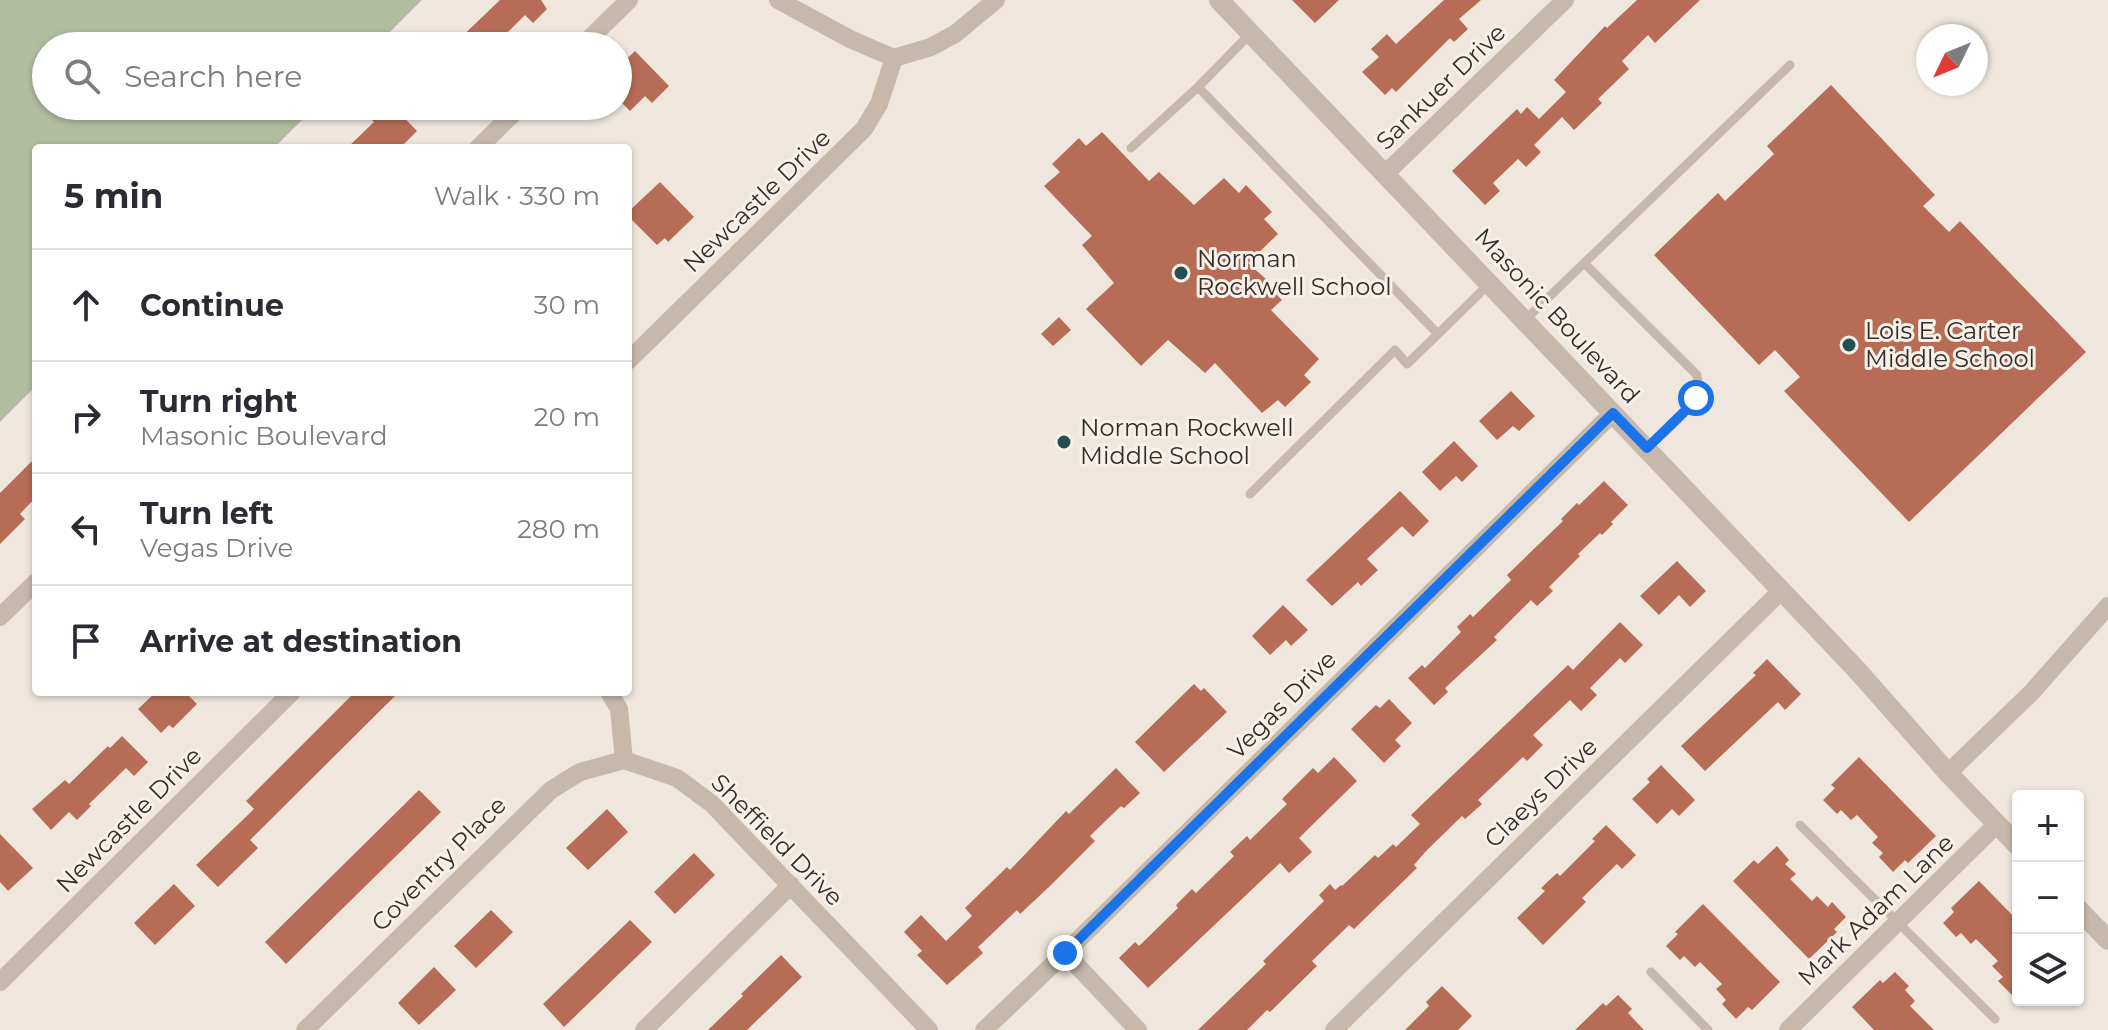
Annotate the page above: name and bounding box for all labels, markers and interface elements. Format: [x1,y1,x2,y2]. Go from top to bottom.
street label: Sankuer Drive [1370,18,1511,156]
north arrow [1916,24,1988,96]
search box [32,32,632,120]
icon: search [60,54,104,98]
text: Search here [124,58,302,95]
street label: Newcastle Drive [677,123,836,278]
text: 5 min [64,175,163,217]
text: Walk · 330 m [434,180,600,212]
street label: Masonic Boulevard [1469,222,1646,409]
place label: Norman Rockwell School [1197,244,1392,301]
marker: Norman Rockwell School [1172,264,1190,282]
icon: ahead [64,283,108,327]
text: Continue [140,287,284,324]
text: 30 m [534,289,600,321]
place label: Lois E. Carter Middle School [1865,316,2035,373]
marker: Lois E. Carter Middle School [1840,336,1858,354]
route start [1678,380,1714,416]
text: Turn right [140,383,297,420]
icon: right [64,395,108,439]
text: 20 m [534,401,600,433]
place label: Norman Rockwell Middle School [1080,413,1294,470]
text: Masonic Boulevard [140,420,388,452]
marker: Norman Rockwell Middle School [1055,433,1073,451]
text: Turn left [140,495,273,532]
icon: left [64,507,108,551]
text: 280 m [517,513,600,545]
text: Vegas Drive [140,532,293,564]
icon: arrive [64,619,108,663]
text: Arrive at destination [140,623,462,660]
street label: Vegas Drive [1221,644,1342,765]
street label: Claeys Drive [1478,732,1603,854]
street label: Newcastle Drive [50,741,207,898]
street label: Sheffield Drive [705,768,849,912]
street label: Coventry Place [365,790,512,937]
map controls [2012,790,2084,1006]
button: + [2012,790,2084,862]
street label: Mark Adam Lane [1792,828,1960,991]
button: − [2012,862,2084,934]
button: layers [2012,934,2084,1006]
route end [1047,935,1083,971]

